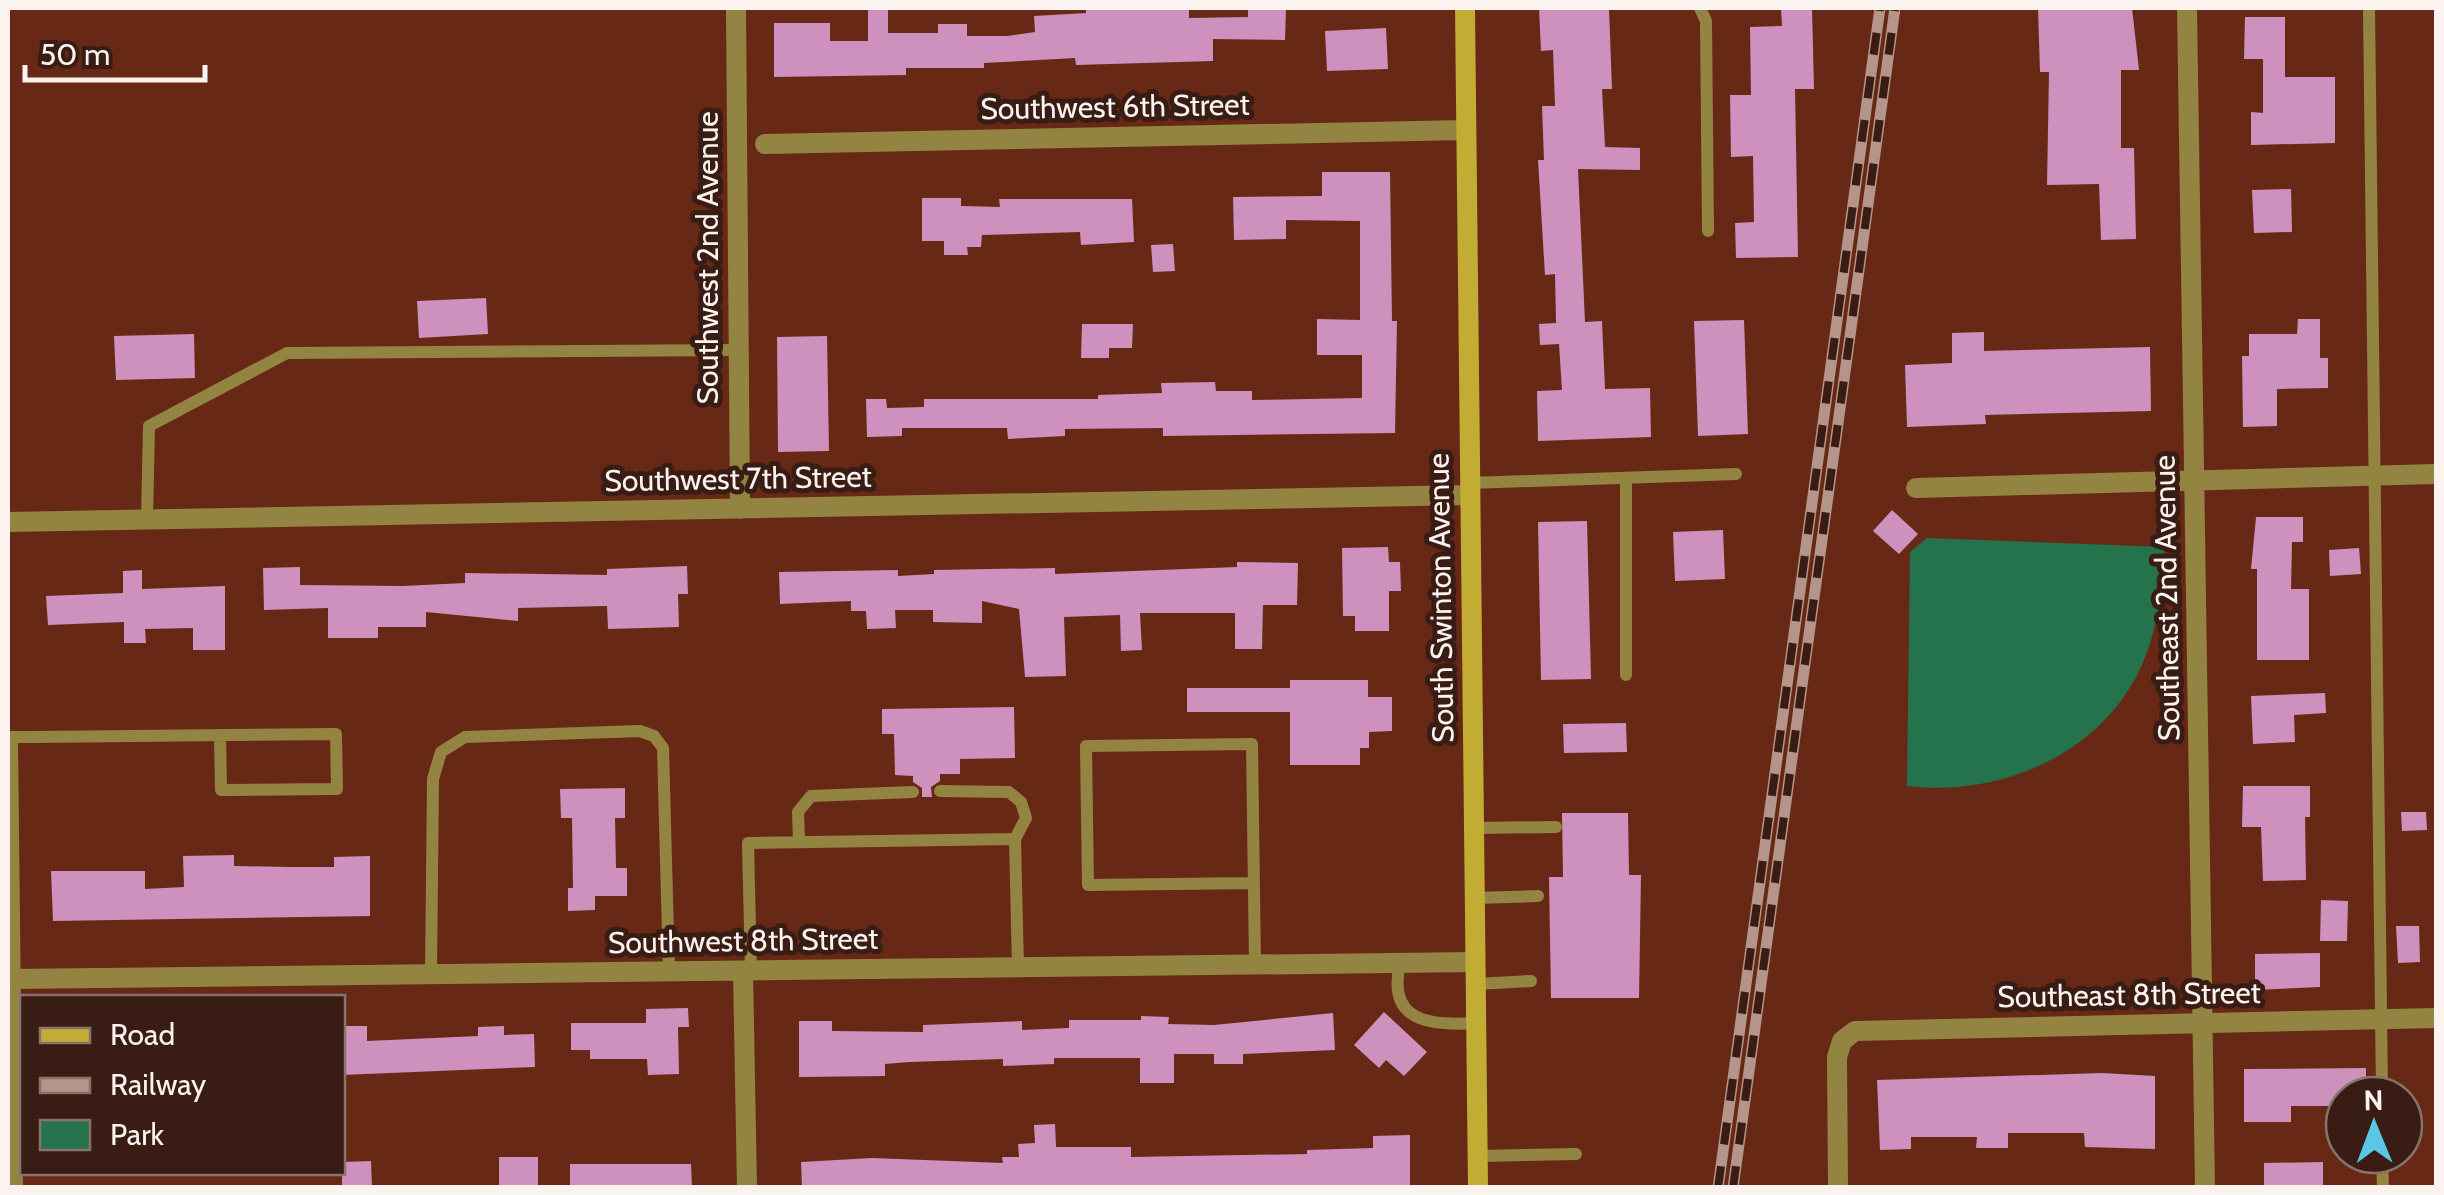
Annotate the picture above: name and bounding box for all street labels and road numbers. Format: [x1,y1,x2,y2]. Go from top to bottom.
street label: Southwest 6th Street [980,86,1250,127]
street label: Southwest 2nd Avenue [689,111,726,405]
street label: South Swinton Avenue [1419,453,1462,743]
street label: Southeast 2nd Avenue [2146,455,2187,741]
street label: Southwest 7th Street [604,458,872,499]
street label: Southwest 8th Street [607,920,879,961]
street label: Southeast 8th Street [1997,974,2261,1015]

